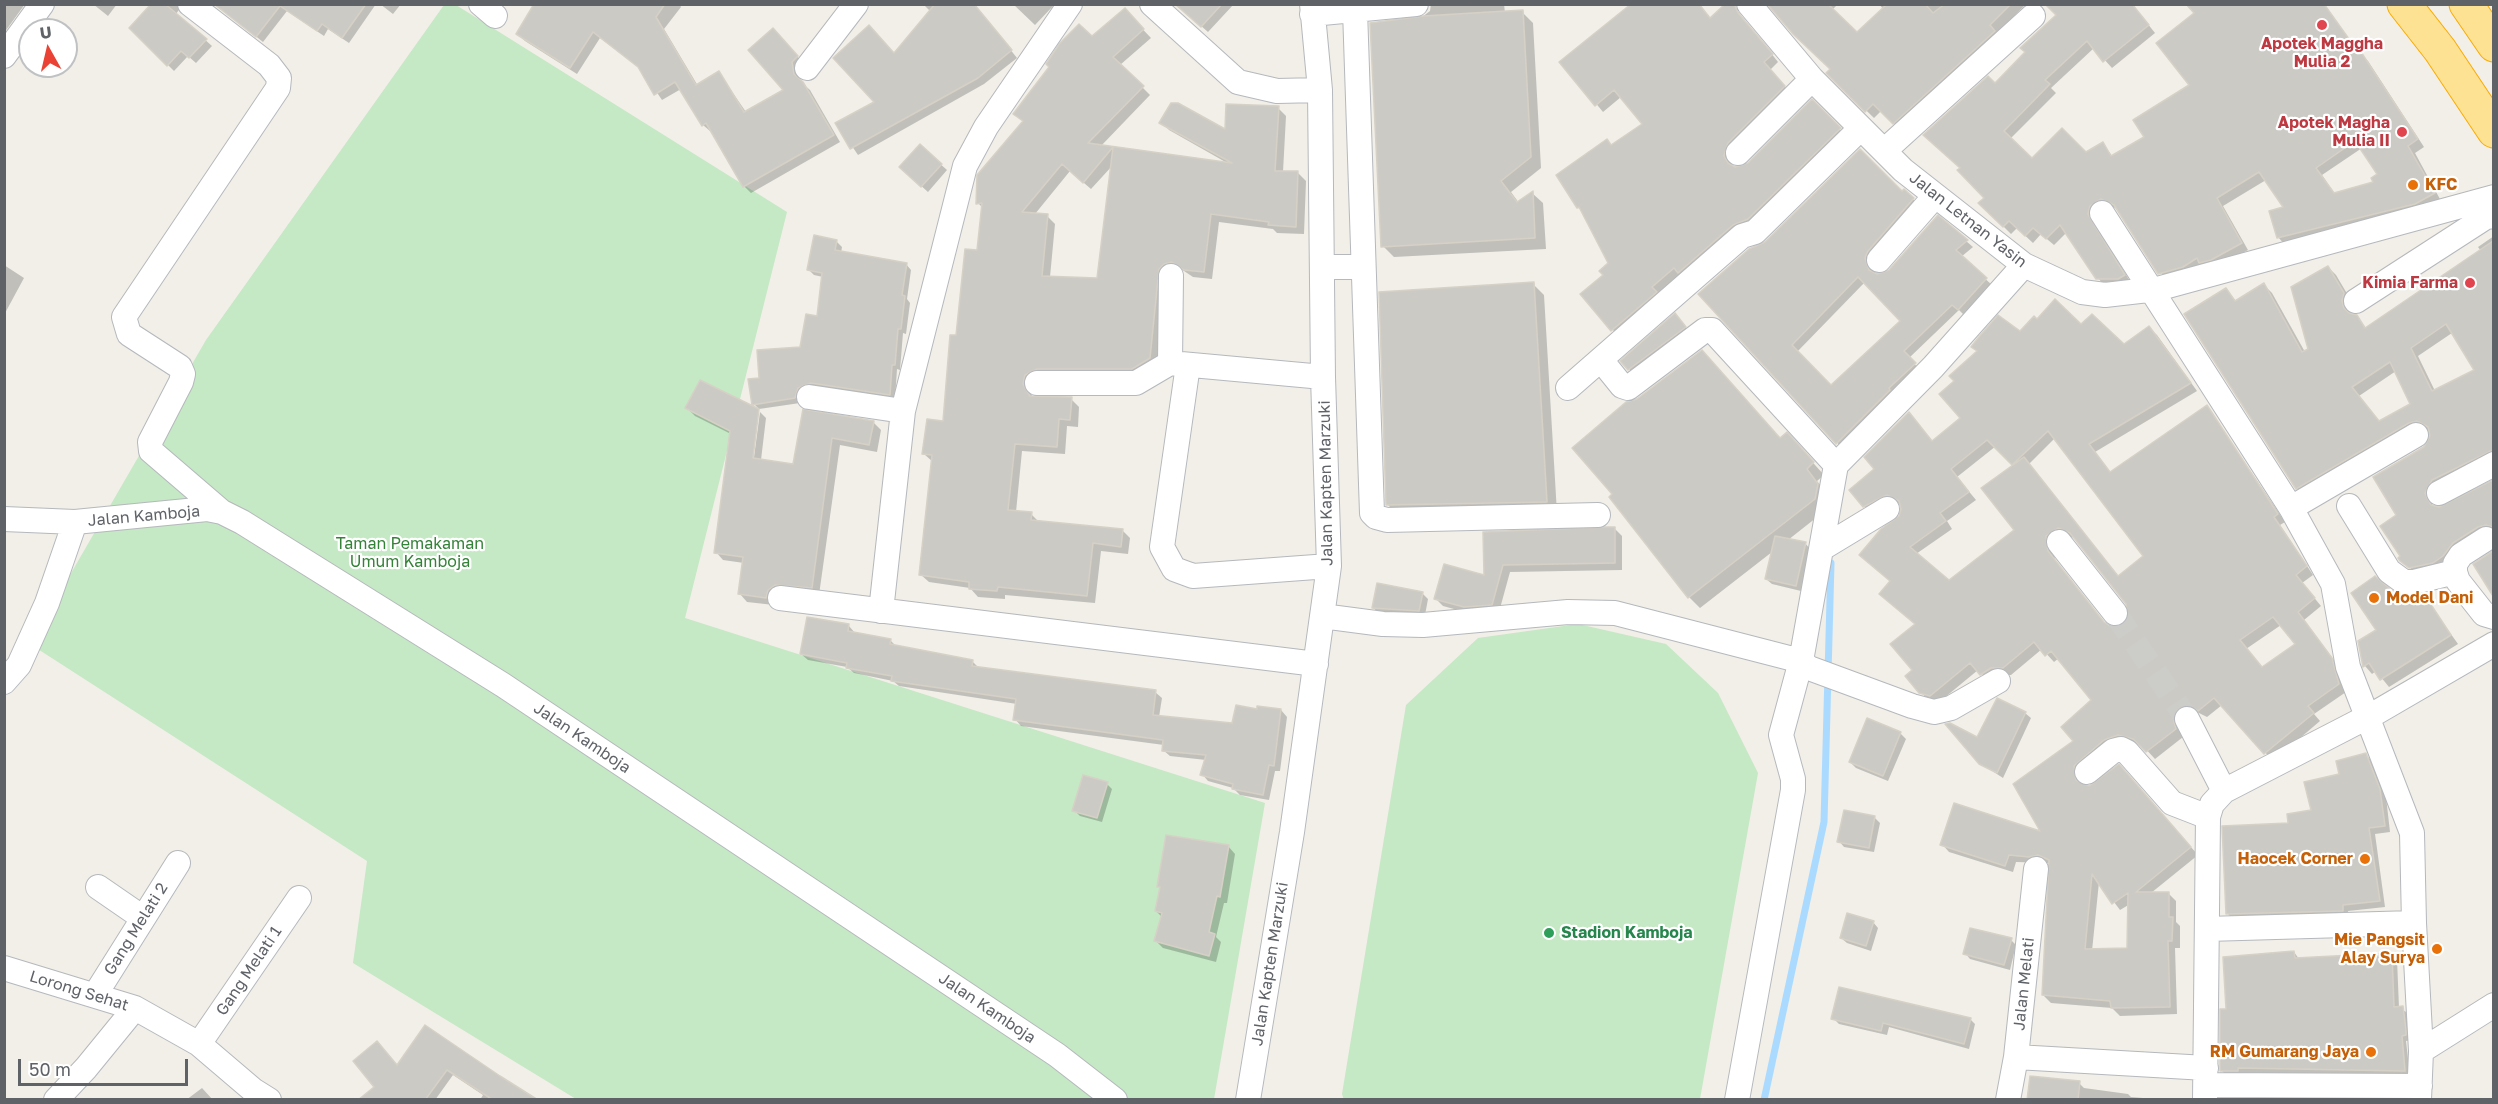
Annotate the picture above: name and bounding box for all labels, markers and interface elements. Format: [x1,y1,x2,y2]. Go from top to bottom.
north arrow [18,18,78,78]
marker: Apotek Maggha Mulia 2 [2315,18,2329,32]
text: U [39,21,53,43]
place label: Apotek Maggha Mulia 2 [2261,34,2383,72]
place label: Apotek Magha Mulia II [2278,113,2390,151]
marker: Apotek Magha Mulia II [2395,125,2409,139]
street label: Jalan Letnan Yasin [1905,168,2031,272]
place label: KFC [2425,175,2457,195]
marker: KFC [2406,178,2420,192]
place label: Kimia Farma [2362,273,2458,293]
marker: Kimia Farma [2463,276,2477,290]
street label: Jalan Kapten Marzuki [1315,400,1337,566]
street label: Jalan Kamboja [87,502,201,530]
park label: Taman Pemakaman Umum Kamboja [336,534,484,572]
place label: Model Dani [2386,588,2473,608]
marker: Model Dani [2367,591,2381,605]
street label: Jalan Kamboja [530,699,634,777]
place label: Haocek Corner [2237,849,2353,869]
marker: Haocek Corner [2358,852,2372,866]
street label: Gang Melati 2 [100,879,172,979]
street label: Jalan Kapten Marzuki [1248,881,1292,1047]
street label: Gang Melati 1 [212,923,286,1019]
place label: Stadion Kamboja [1561,923,1693,943]
marker: Stadion Kamboja [1542,926,1556,940]
place label: Mie Pangsit Alay Surya [2334,930,2425,968]
street label: Jalan Melati [2010,936,2038,1032]
marker: Mie Pangsit Alay Surya [2430,942,2444,956]
street label: Lorong Sehat [27,967,131,1015]
street label: Jalan Kamboja [935,969,1039,1047]
place label: RM Gumarang Jaya [2210,1042,2359,1062]
marker: RM Gumarang Jaya [2364,1045,2378,1059]
scale bar [21,1047,190,1085]
text: 50 m [29,1058,71,1080]

